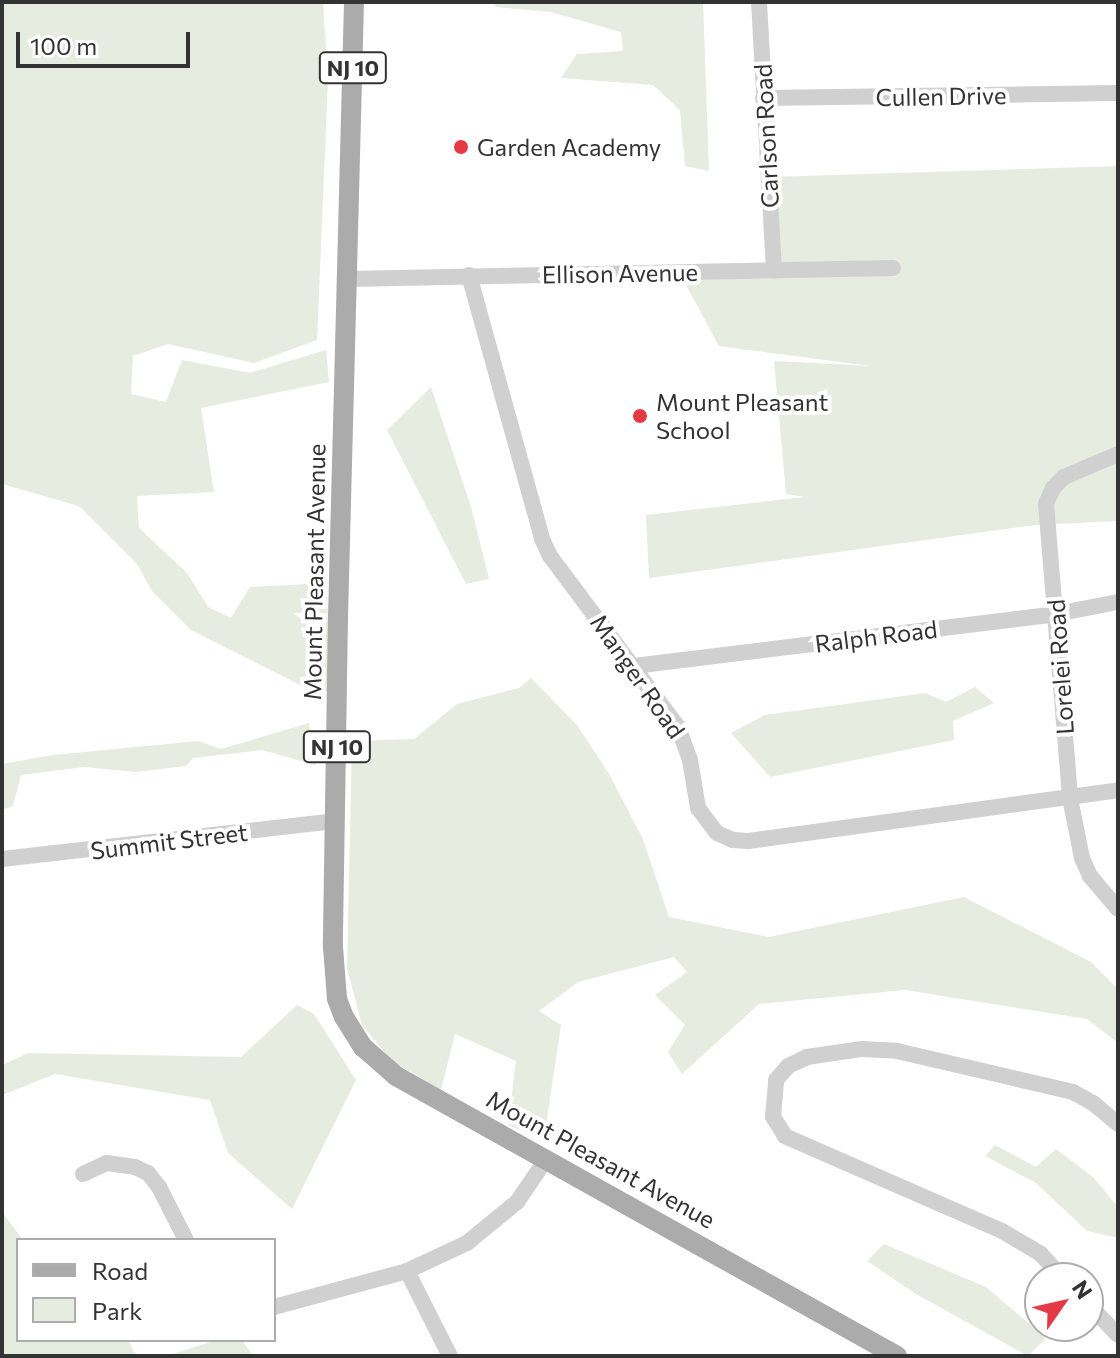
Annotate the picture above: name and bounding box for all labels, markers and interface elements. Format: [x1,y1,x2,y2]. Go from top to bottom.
scale bar [20,16,194,66]
text: 100 m [30,31,97,60]
road number: NJ 10 [317,50,389,86]
street label: Carlson Road [748,63,784,209]
street label: Cullen Drive [875,80,1007,112]
place label: Garden Academy [477,133,661,161]
marker: Garden Academy [452,138,470,156]
street label: Ellison Avenue [542,257,698,289]
place label: Mount Pleasant School [656,388,828,444]
marker: Mount Pleasant School [631,407,649,425]
street label: Mount Pleasant Avenue [297,443,331,701]
street label: Lorelei Road [1041,598,1079,736]
street label: Manger Road [585,608,691,744]
street label: Ralph Road [813,614,939,658]
road number: NJ 10 [301,729,373,765]
street label: Summit Street [89,817,249,865]
street label: Mount Pleasant Avenue [482,1084,720,1234]
legend [16,1238,276,1342]
text: Road [92,1256,148,1285]
north arrow [1024,1262,1104,1342]
text: N [1067,1275,1098,1304]
text: Park [92,1296,142,1325]

